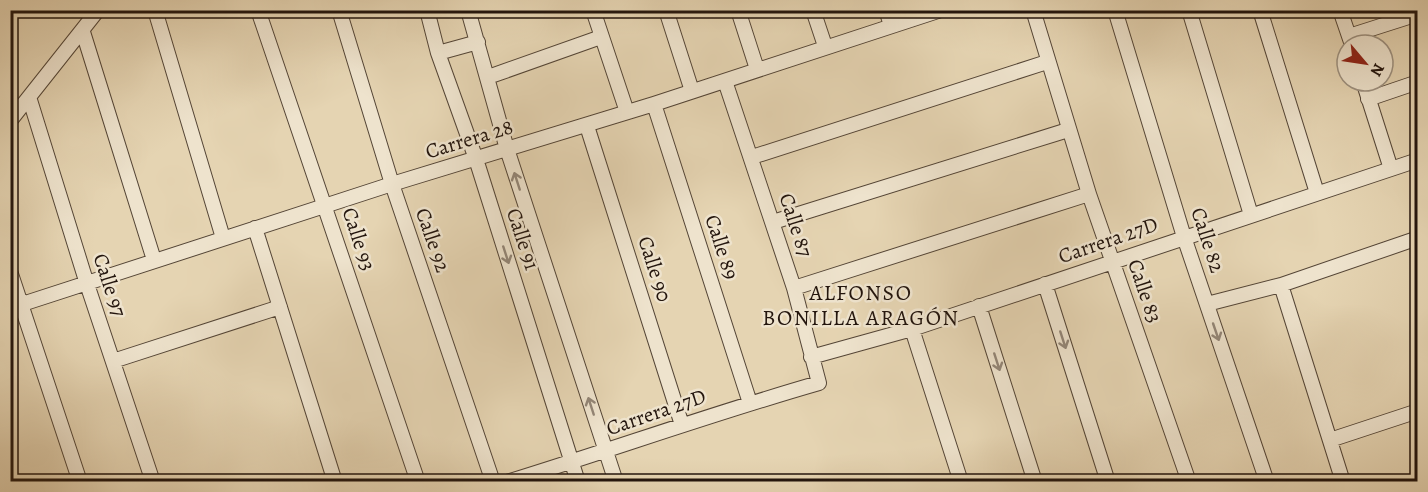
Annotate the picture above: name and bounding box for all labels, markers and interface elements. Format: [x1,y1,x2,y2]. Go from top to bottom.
north arrow [1335,33,1395,93]
text: N [1365,59,1390,81]
street label: Carrera 28 [422,112,516,166]
one-way arrow [511,172,522,191]
street label: Calle 87 [773,189,820,261]
street label: Calle 93 [336,204,382,274]
street label: Calle 92 [409,204,457,276]
street label: Calle 91 [500,204,546,274]
street label: Calle 82 [1184,204,1232,276]
street label: Carrera 27D [1054,210,1162,270]
street label: Calle 89 [698,211,746,283]
street label: Calle 90 [631,233,679,305]
one-way arrow [501,245,512,264]
street label: Calle 97 [87,250,133,320]
street label: Calle 83 [1121,255,1169,327]
district label: ALFONSO BONILLA ARAGÓN [762,278,960,333]
one-way arrow [1212,322,1223,341]
one-way arrow [1058,330,1069,349]
one-way arrow [992,352,1003,371]
street label: Carrera 27D [602,382,710,442]
one-way arrow [585,397,596,416]

